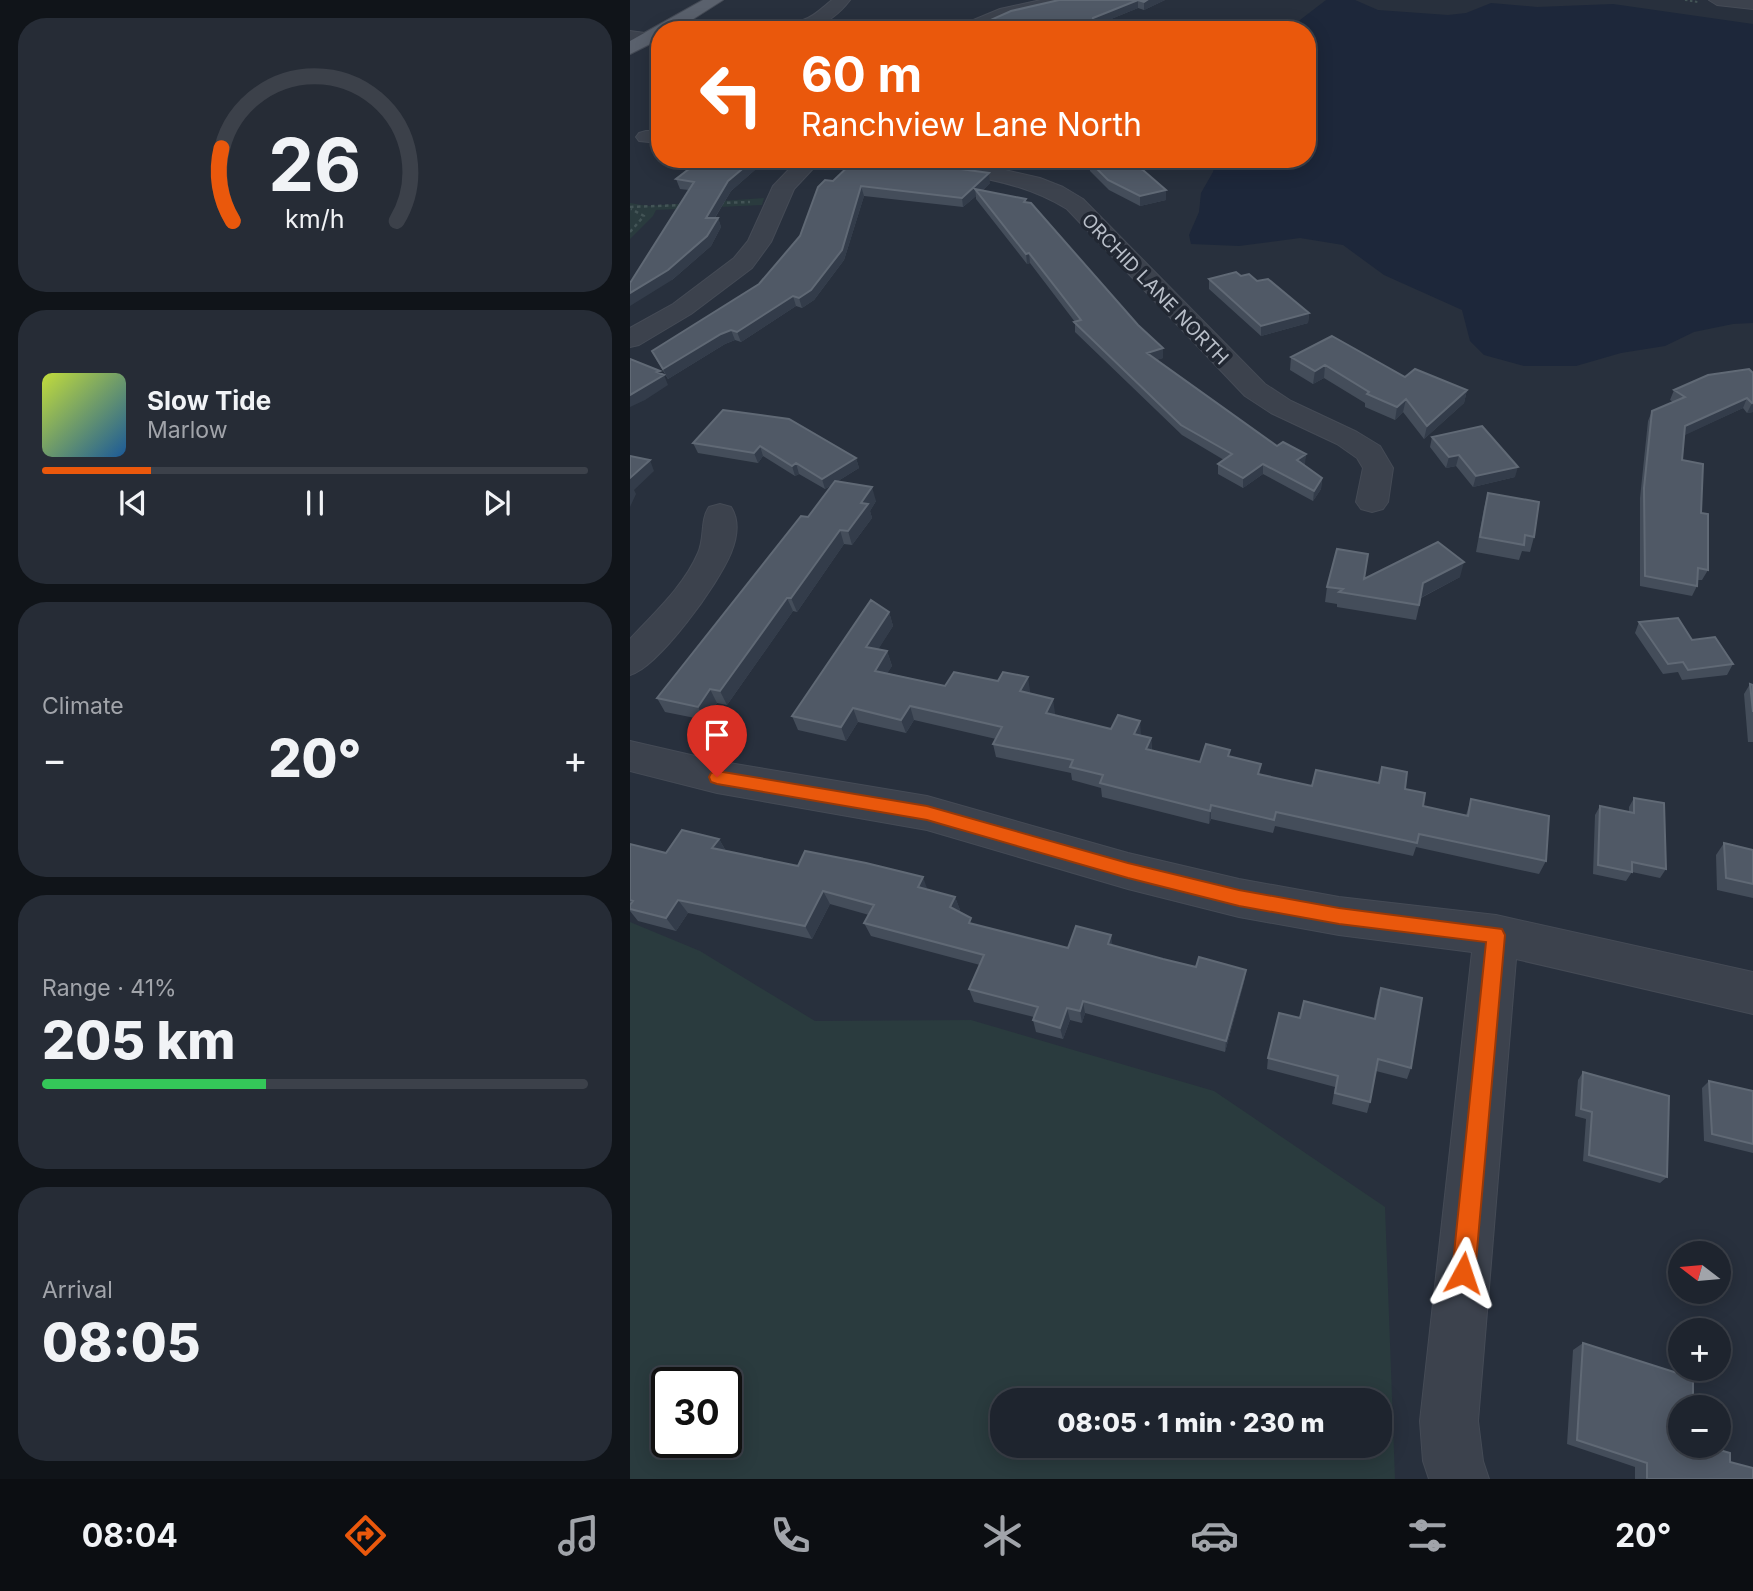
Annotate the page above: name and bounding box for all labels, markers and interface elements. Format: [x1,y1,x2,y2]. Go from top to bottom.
text: 60 m [801,45,922,104]
icon: left [686,49,777,140]
text: Ranchview Lane North [801,105,1142,144]
text: 26 [268,120,362,209]
text: km/h [285,204,345,234]
street label: ORCHID LANE NORTH [1077,209,1233,369]
text: Slow Tide [147,385,271,416]
text: Marlow [147,416,227,444]
icon: previous [114,484,152,522]
icon: pause [296,484,334,522]
icon: next [478,484,516,522]
text: Climate [42,692,124,720]
pin [687,705,747,777]
icon: arrive [698,716,736,754]
text: 20° [268,727,362,790]
text: − [42,736,67,782]
text: + [563,736,588,782]
text: Range · 41% [42,974,177,1002]
text: 205 km [42,1009,235,1072]
position arrow [1426,1236,1500,1310]
north arrow [1668,1241,1731,1304]
map controls [1668,1241,1731,1458]
text: Arrival [42,1276,113,1304]
text: 08:05 [42,1311,201,1374]
button: + [1668,1318,1731,1381]
speed limit sign: 30 [651,1367,742,1458]
button: − [1668,1395,1731,1458]
text: 08:05 · 1 min · 230 m [1057,1407,1325,1438]
icon: directions [341,1511,390,1560]
icon: music [554,1511,603,1560]
icon: phone [766,1511,815,1560]
icon: climate [978,1511,1027,1560]
icon: car [1190,1511,1239,1560]
icon: filters [1403,1511,1452,1560]
text: 08:04 [82,1516,178,1555]
text: 20° [1615,1516,1671,1555]

